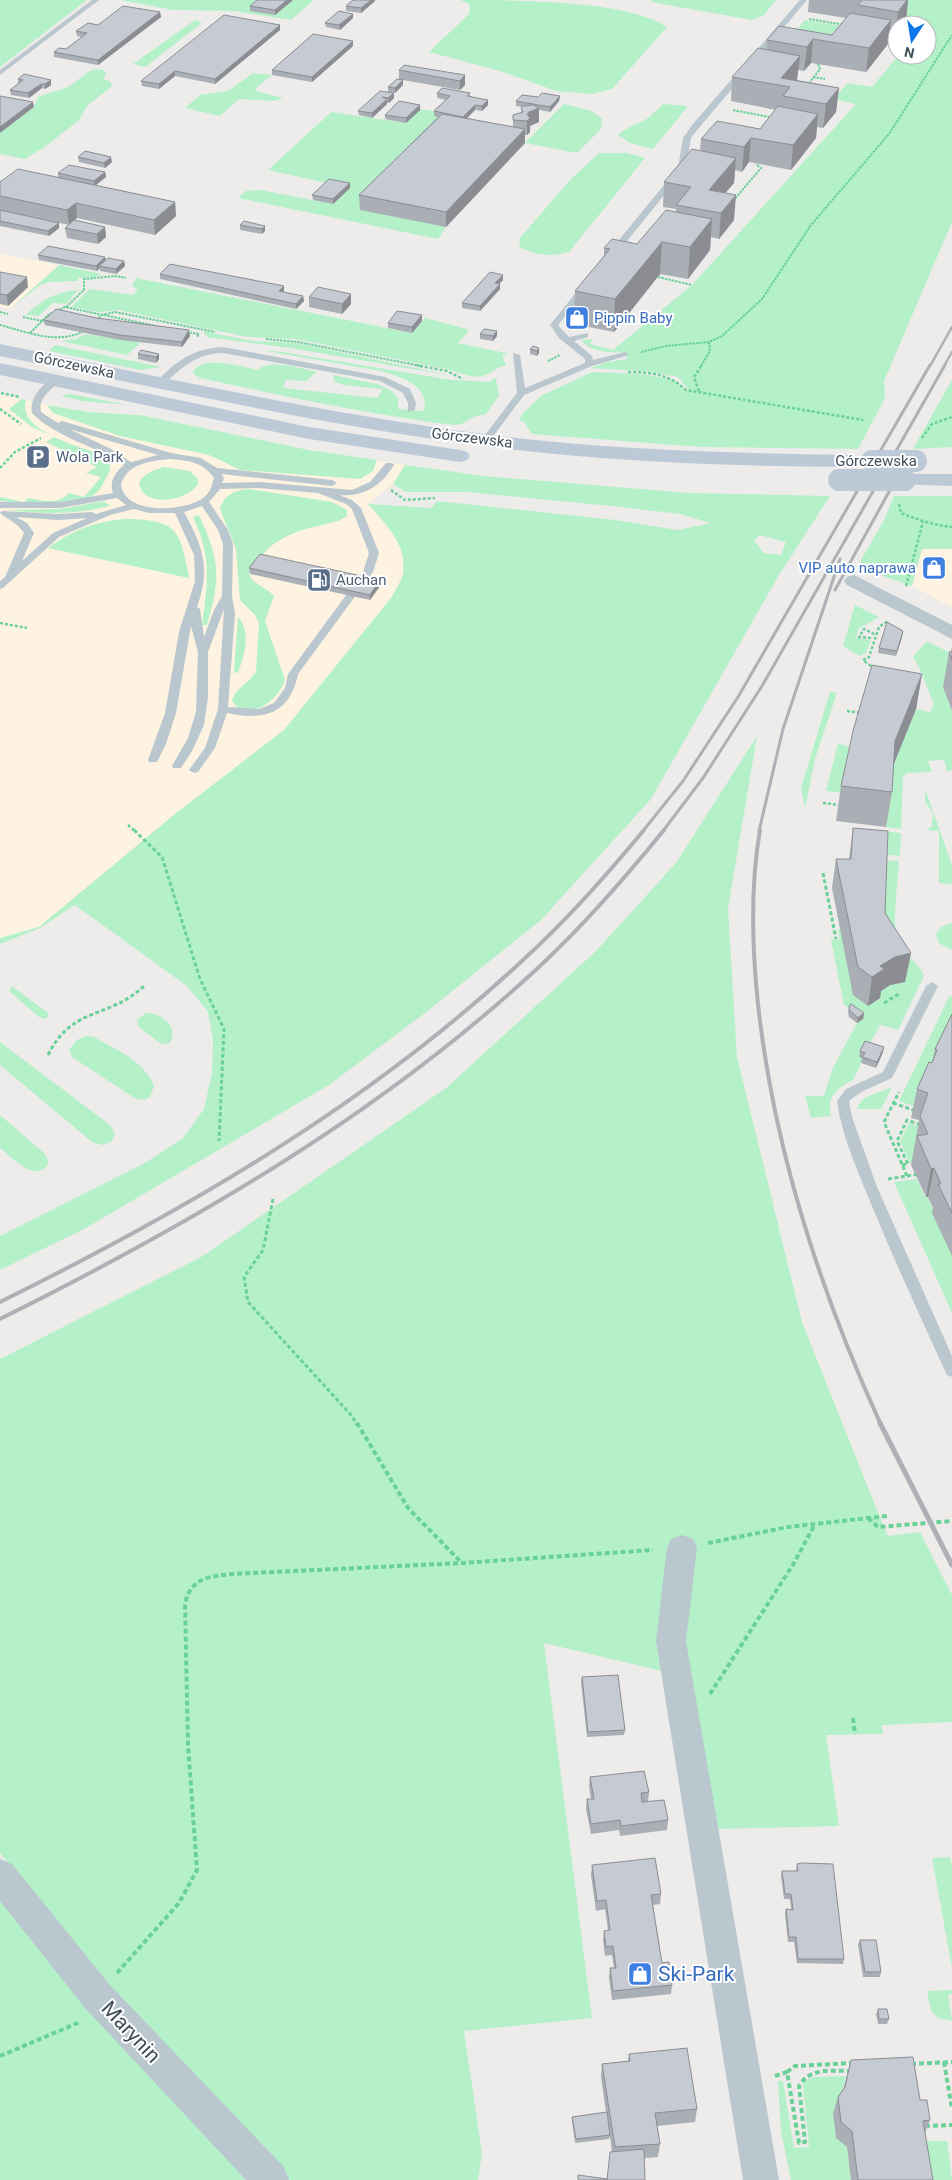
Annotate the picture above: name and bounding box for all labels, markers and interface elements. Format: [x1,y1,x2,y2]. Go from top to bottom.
north arrow [887,15,937,65]
text: N [903,44,916,62]
shop icon: Pippin Baby [564,305,590,331]
place label: Pippin Baby [594,309,673,327]
street label: Górczewska [32,348,116,382]
street label: Górczewska [430,424,514,452]
parking icon: Wola Park [25,444,51,470]
place label: Wola Park [56,448,124,466]
street label: Górczewska [835,452,917,470]
shop icon: VIP auto naprawa [921,555,947,581]
place label: VIP auto naprawa [798,559,916,577]
fuel station icon: Auchan [306,567,332,593]
place label: Auchan [336,571,387,589]
shop icon: Ski-Park [627,1961,653,1987]
place label: Ski-Park [658,1962,735,1986]
street label: Marynin [97,1996,165,2068]

